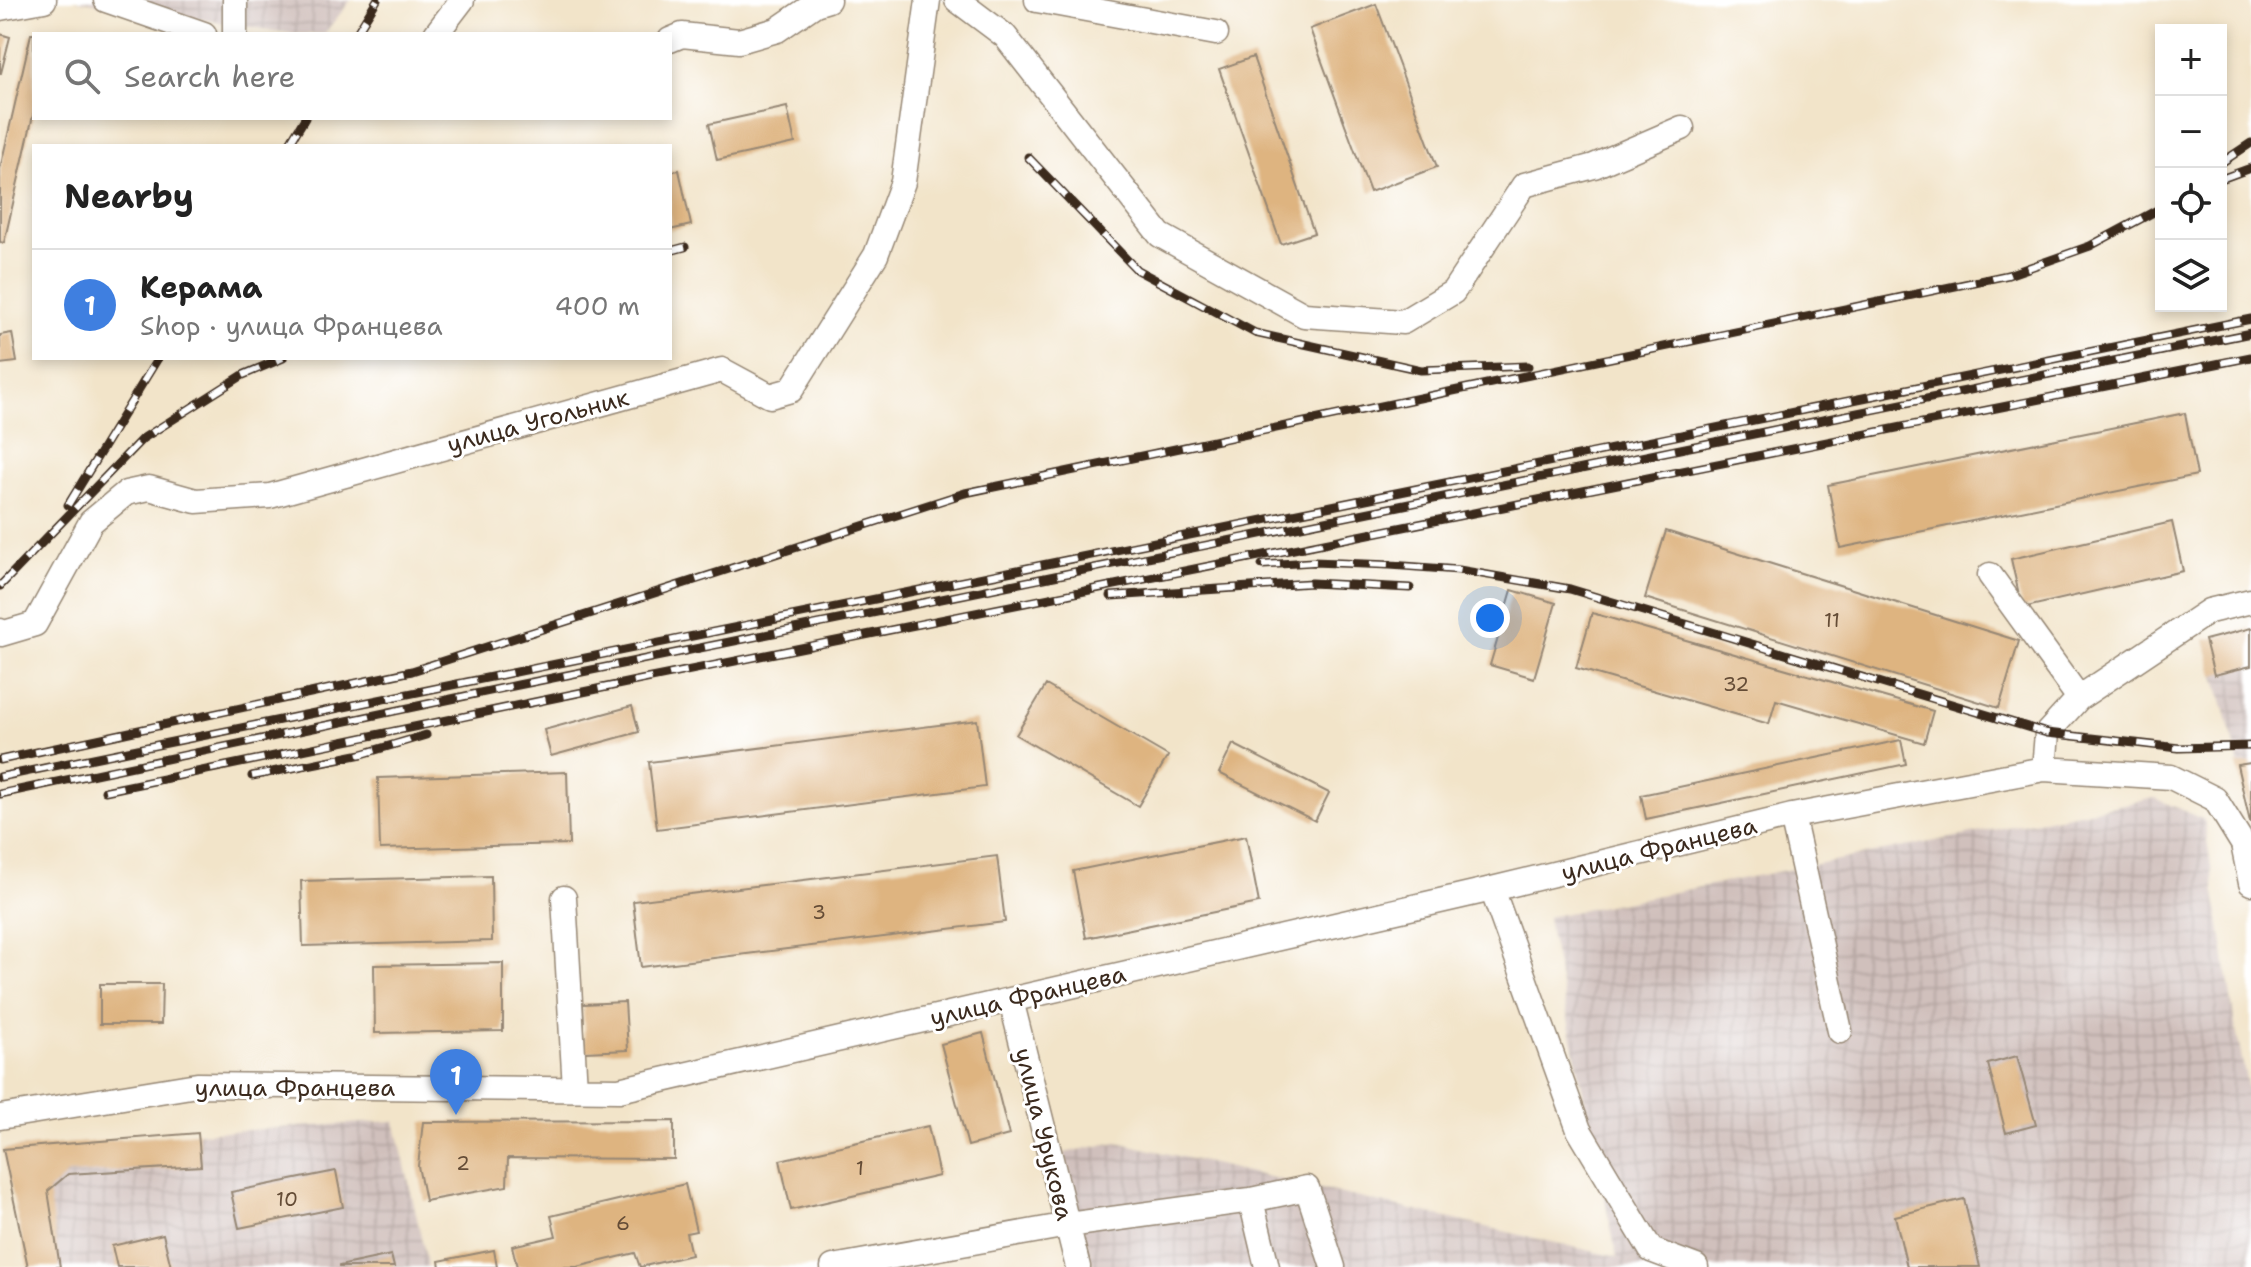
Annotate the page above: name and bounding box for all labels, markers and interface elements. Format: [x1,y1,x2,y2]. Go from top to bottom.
map controls [2155,24,2227,312]
button: + [2155,24,2227,96]
search box [32,32,672,120]
icon: search [60,54,104,98]
text: Search here [124,56,295,97]
button: − [2155,96,2227,168]
button: locate [2155,168,2227,240]
text: Nearby [64,173,194,219]
button: layers [2155,240,2227,312]
text: Керама [140,267,263,308]
text: 1 [84,288,96,323]
text: 400 m [555,288,640,323]
text: Shop · улица Францева [140,308,443,343]
street label: улица Угольник [444,381,633,461]
your location [1470,598,1510,638]
house number: 11 [1824,607,1840,633]
house number: 32 [1723,671,1749,697]
street label: улица Францева [1558,809,1760,889]
house number: 3 [812,899,826,925]
street label: улица Францева [927,958,1129,1034]
street label: улица Урукова [1007,1044,1081,1224]
pin: 1 [430,1049,482,1115]
street label: улица Францева [195,1072,395,1104]
house number: 2 [456,1150,470,1176]
house number: 1 [856,1155,864,1181]
house number: 10 [276,1186,298,1212]
house number: 6 [616,1210,630,1236]

